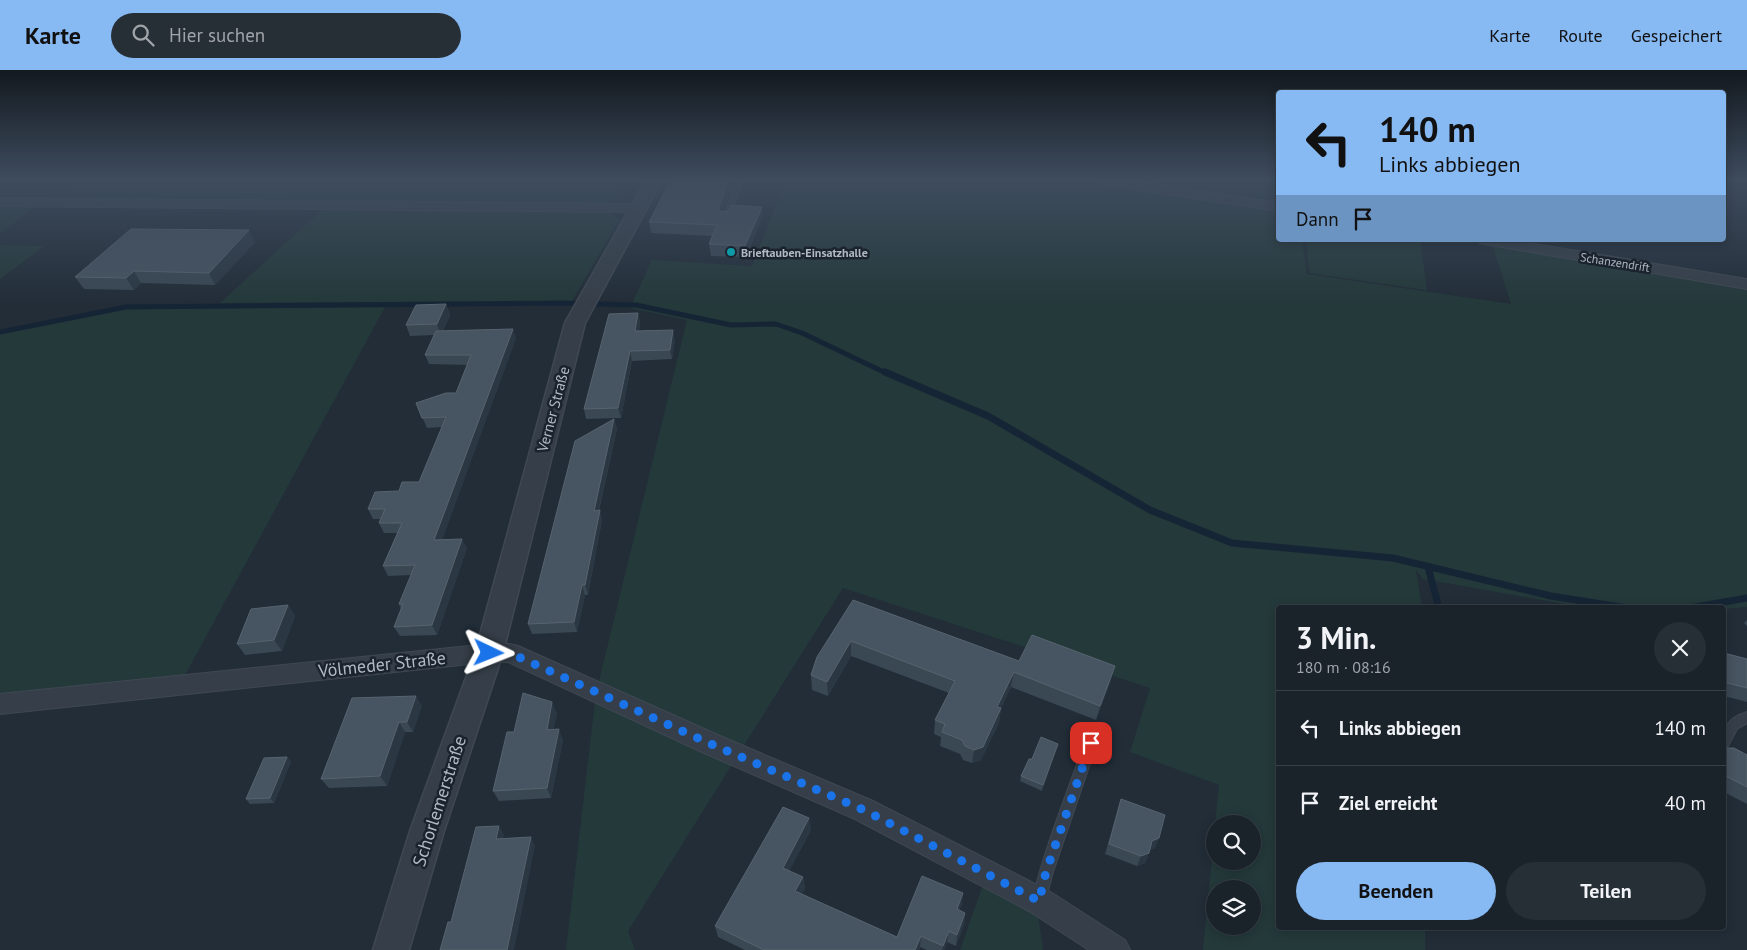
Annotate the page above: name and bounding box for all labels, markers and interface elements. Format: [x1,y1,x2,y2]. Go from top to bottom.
search box [111,13,461,58]
text: Karte [25,20,81,51]
icon: search [129,21,157,49]
text: Hier suchen [169,23,265,47]
text: Karte [1489,24,1530,47]
text: Route [1558,24,1603,47]
text: Gespeichert [1631,24,1722,47]
text: 140 m [1379,106,1476,152]
icon: left [1296,110,1361,175]
text: Links abbiegen [1379,150,1521,178]
icon: arrive [1349,205,1377,233]
text: Dann [1296,207,1339,231]
place label: Brieftauben-Einsatzhalle [741,245,868,260]
marker: Brieftauben-Einsatzhalle [725,246,737,258]
street label: Schanzendrift [1579,249,1651,275]
street label: Verner Straße [532,364,573,455]
text: 3 Min. [1296,618,1376,657]
button: close [1654,622,1706,674]
position arrow [462,626,514,678]
street label: Völmeder Straße [316,646,447,682]
text: 180 m · 08:16 [1296,657,1391,677]
icon: left [1296,714,1324,742]
text: Links abbiegen [1339,716,1461,740]
text: 140 m [1654,716,1706,740]
pin [1070,722,1112,764]
icon: arrive [1077,729,1105,757]
street label: Schorlemerstraße [407,733,471,869]
icon: arrive [1296,789,1324,817]
text: Ziel erreicht [1339,791,1437,815]
text: 40 m [1665,791,1706,815]
map controls [1206,815,1261,935]
button: search [1206,815,1261,870]
button: Beenden [1296,862,1496,920]
button: Teilen [1506,862,1706,920]
button: layers [1206,880,1261,935]

